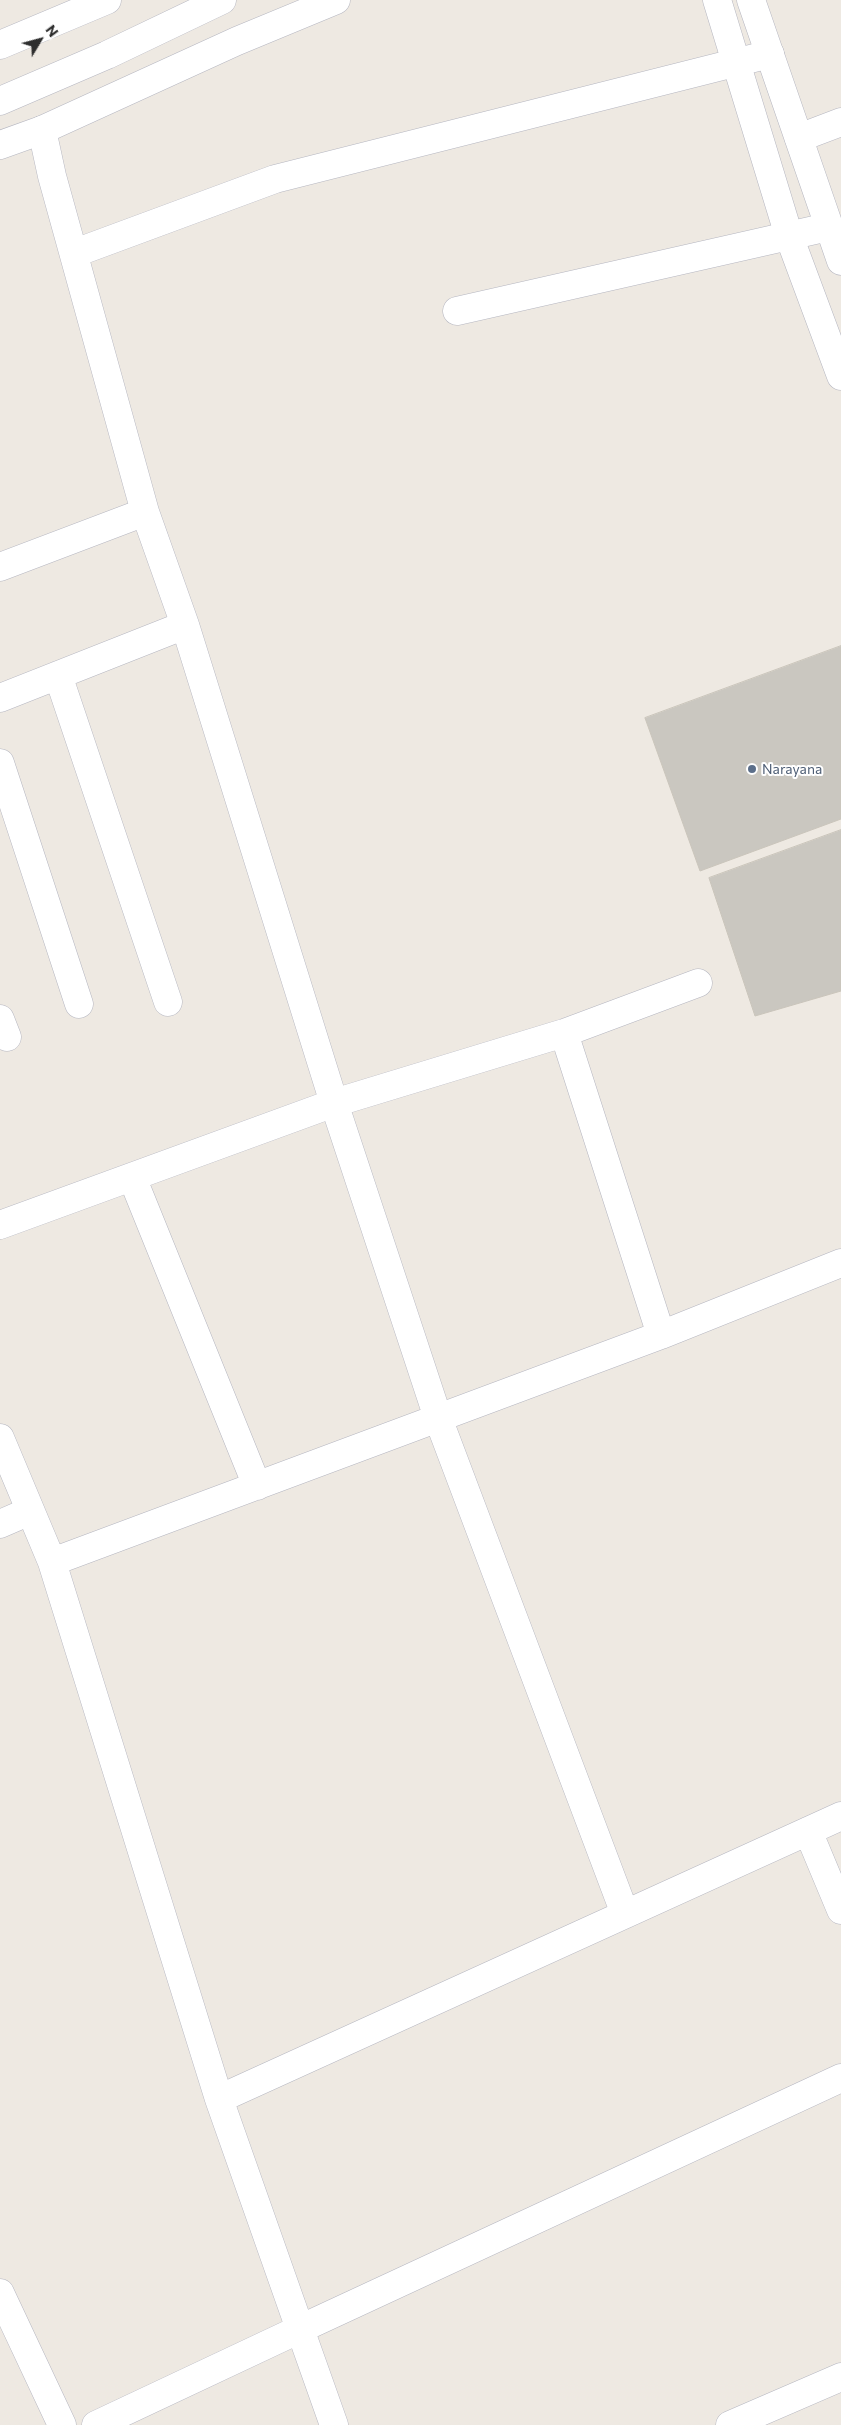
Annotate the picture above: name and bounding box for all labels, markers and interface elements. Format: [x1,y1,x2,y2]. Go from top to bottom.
north arrow [15,15,65,65]
text: N [42,21,62,40]
place label: Narayana [762,761,822,777]
marker: Narayana [746,763,758,775]

